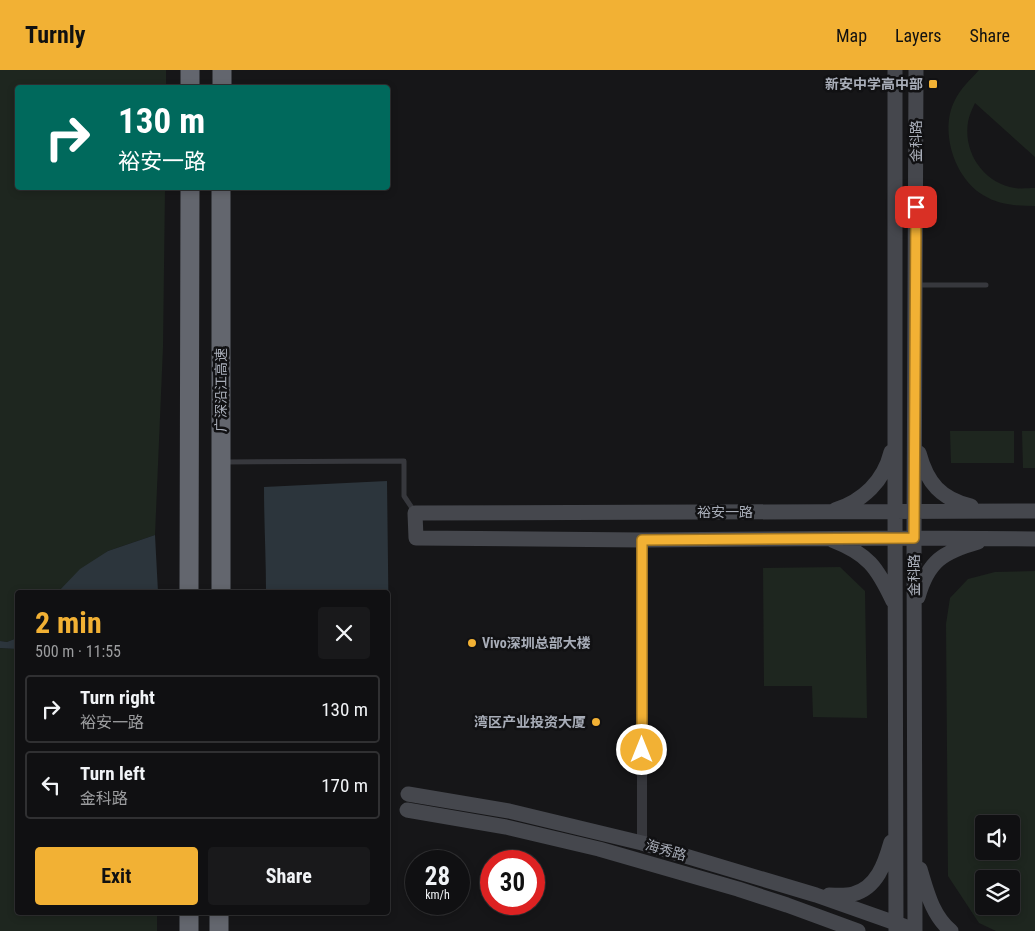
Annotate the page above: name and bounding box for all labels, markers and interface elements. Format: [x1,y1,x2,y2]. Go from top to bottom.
text: Turnly [25,21,86,49]
text: Map [836,25,867,46]
text: Layers [895,25,942,46]
text: Share [970,25,1010,46]
place label: 新安中学高中部 [825,76,923,92]
marker: 新安中学高中部 [927,78,939,90]
text: 130 m [118,101,205,142]
icon: right [35,105,100,170]
street label: 金科路 [908,120,924,162]
text: 裕安一路 [118,149,206,174]
pin [895,186,937,228]
icon: arrive [902,193,930,221]
street label: 广深沿江高速 [213,348,229,432]
street label: 裕安一路 [697,504,753,520]
street label: 金科路 [906,554,922,596]
text: 2 min [35,605,102,640]
button: close [318,607,370,659]
place label: Vivo深圳总部大楼 [482,635,591,651]
marker: Vivo深圳总部大楼 [466,637,478,649]
text: 500 m · 11:55 [35,642,121,661]
text: Turn right [80,686,155,709]
icon: right [37,695,65,723]
text: 130 m [321,698,368,721]
text: 裕安一路 [80,713,144,732]
place label: 湾区产业投资大厦 [474,714,586,730]
marker: 湾区产业投资大厦 [590,716,602,728]
position arrow [615,723,667,775]
text: Turn left [80,762,145,785]
icon: left [37,771,65,799]
text: 170 m [321,774,368,797]
text: 金科路 [80,789,128,808]
map controls [975,815,1020,915]
button: sound [975,815,1020,860]
street label: 海秀路 [644,837,688,863]
button: Exit [35,847,198,905]
button: Share [208,847,370,905]
speed limit sign: 30 [480,850,545,915]
text: 28 [425,862,450,891]
button: layers [975,870,1020,915]
text: km/h [425,888,450,902]

